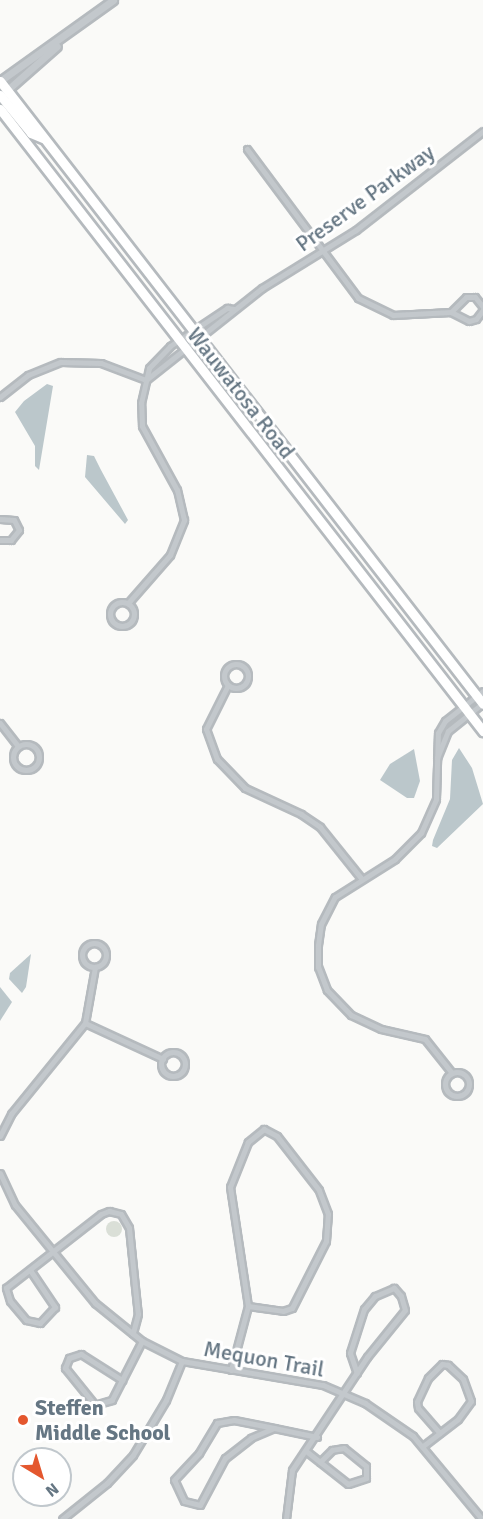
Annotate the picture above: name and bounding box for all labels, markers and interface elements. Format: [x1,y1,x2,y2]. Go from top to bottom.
street label: Preserve Parkway [291,139,439,257]
street label: Wauwatosa Road [182,322,300,464]
street label: Mequon Trail [202,1335,326,1383]
place label: Steffen Middle School [35,1394,171,1446]
marker: Steffen Middle School [16,1413,30,1427]
north arrow [12,1447,72,1507]
text: N [41,1478,62,1501]

